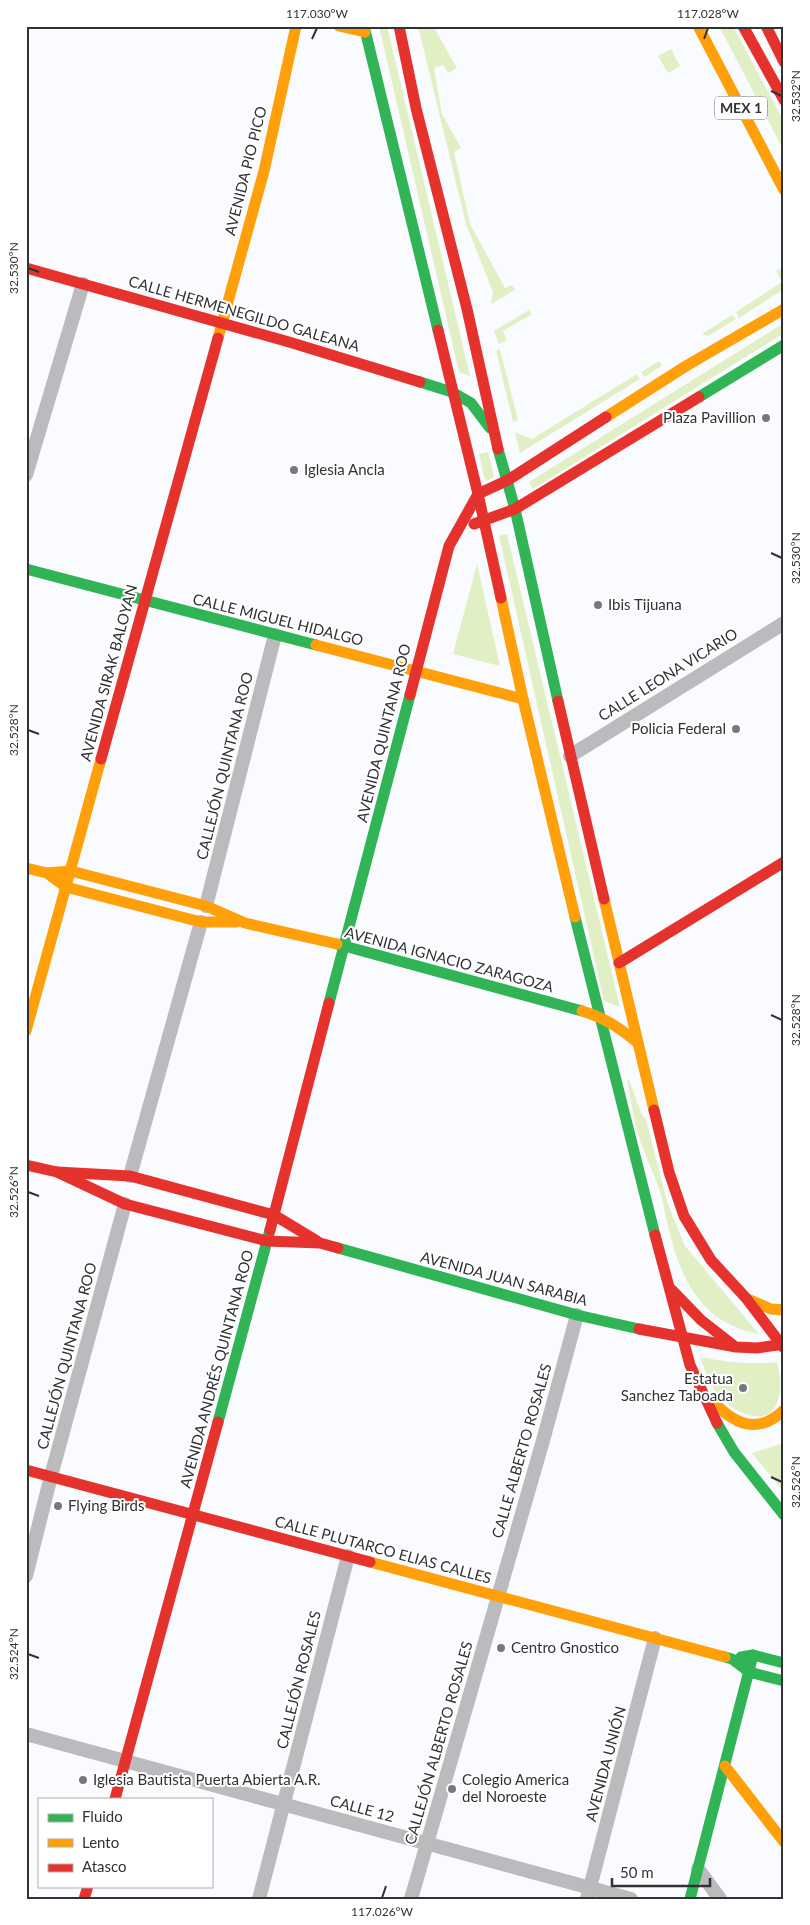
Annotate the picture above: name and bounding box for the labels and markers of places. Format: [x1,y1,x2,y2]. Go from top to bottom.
place label: Plaza Pavillion [663,408,756,426]
marker: Plaza Pavillion [760,412,772,424]
place label: Iglesia Ancla [304,460,385,478]
marker: Iglesia Ancla [288,464,300,476]
place label: Ibis Tijuana [608,595,682,613]
marker: Ibis Tijuana [592,599,604,611]
place label: Policia Federal [631,719,726,737]
marker: Policia Federal [730,723,742,735]
place label: Estatua Sanchez Taboada [621,1369,733,1404]
marker: Estatua Sanchez Taboada [737,1382,749,1394]
place label: Flying Birds [68,1496,144,1514]
marker: Flying Birds [52,1500,64,1512]
place label: Centro Gnostico [511,1638,619,1656]
marker: Centro Gnostico [495,1642,507,1654]
place label: Iglesia Bautista Puerta Abierta A.R. [93,1770,321,1788]
place label: Colegio America del Noroeste [462,1770,569,1805]
marker: Iglesia Bautista Puerta Abierta A.R. [77,1774,89,1786]
marker: Colegio America del Noroeste [446,1783,458,1795]

